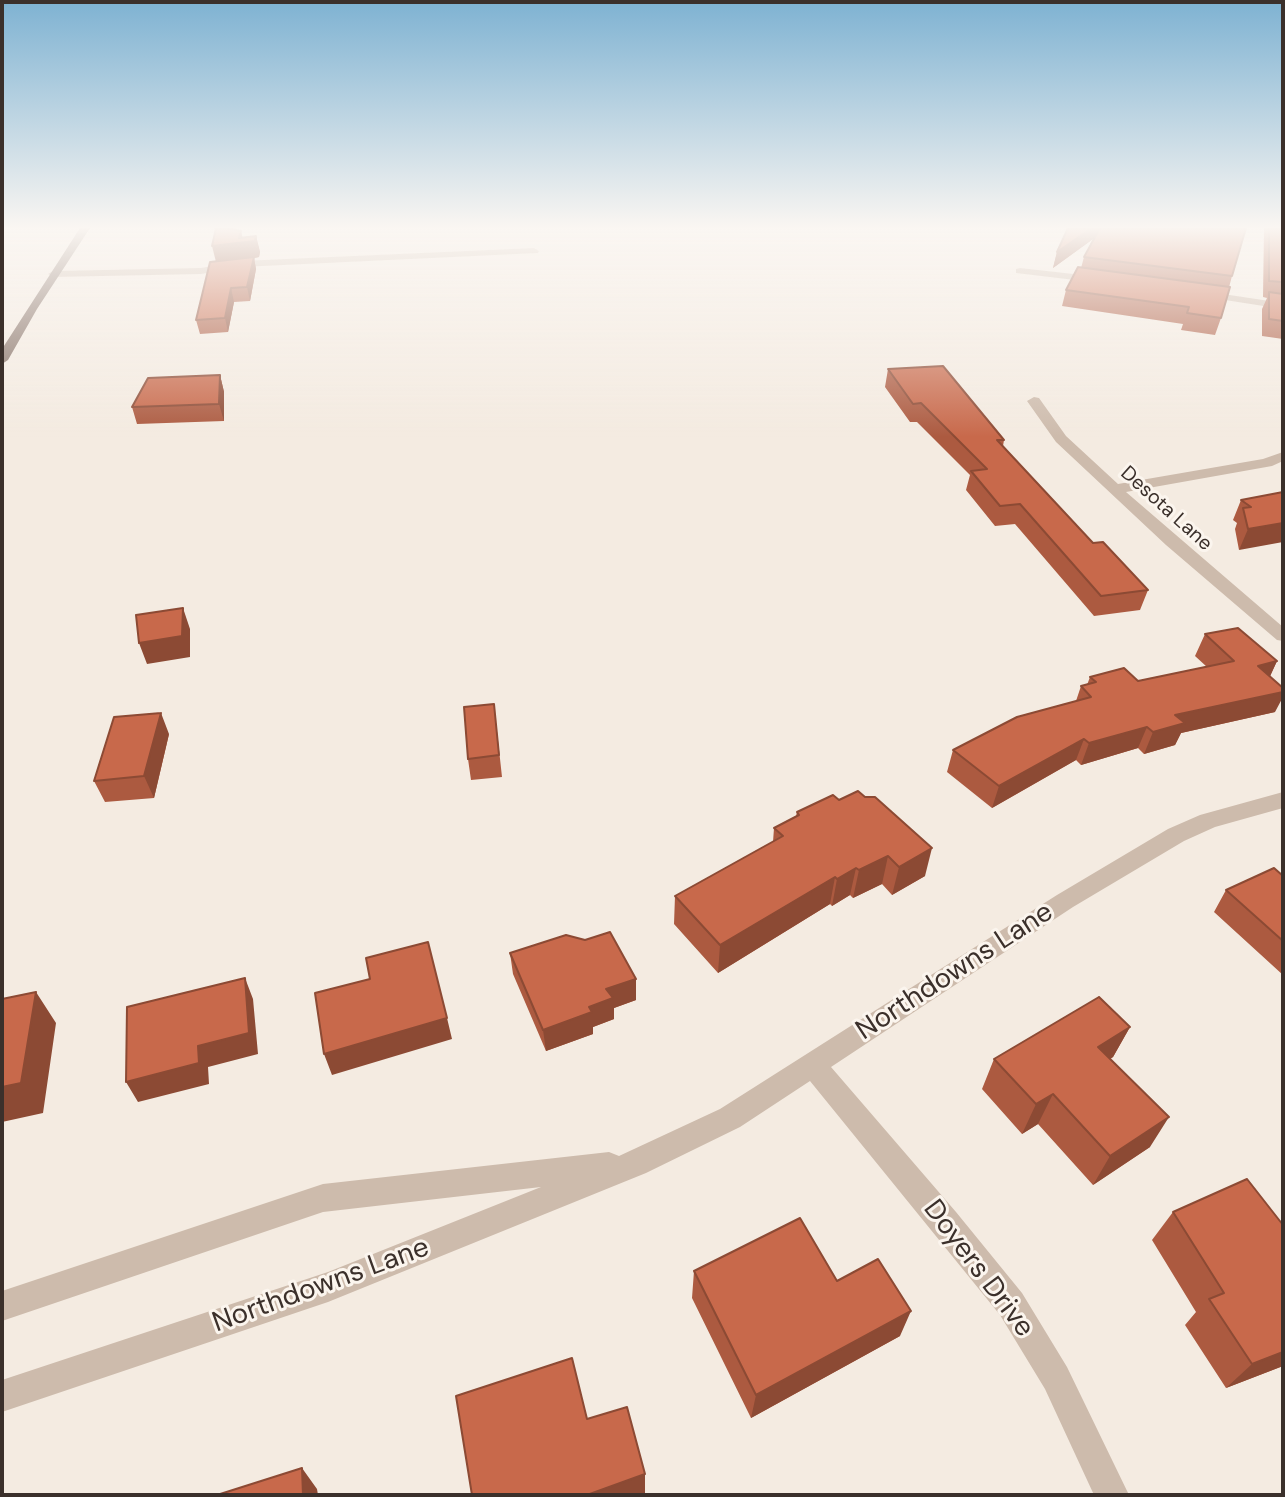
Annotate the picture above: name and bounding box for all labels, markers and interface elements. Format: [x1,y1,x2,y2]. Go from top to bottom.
street label: Desota Lane [1115,462,1217,556]
street label: Northdowns Lane [850,896,1060,1048]
street label: Doyers Drive [916,1194,1040,1344]
street label: Northdowns Lane [208,1231,434,1341]

